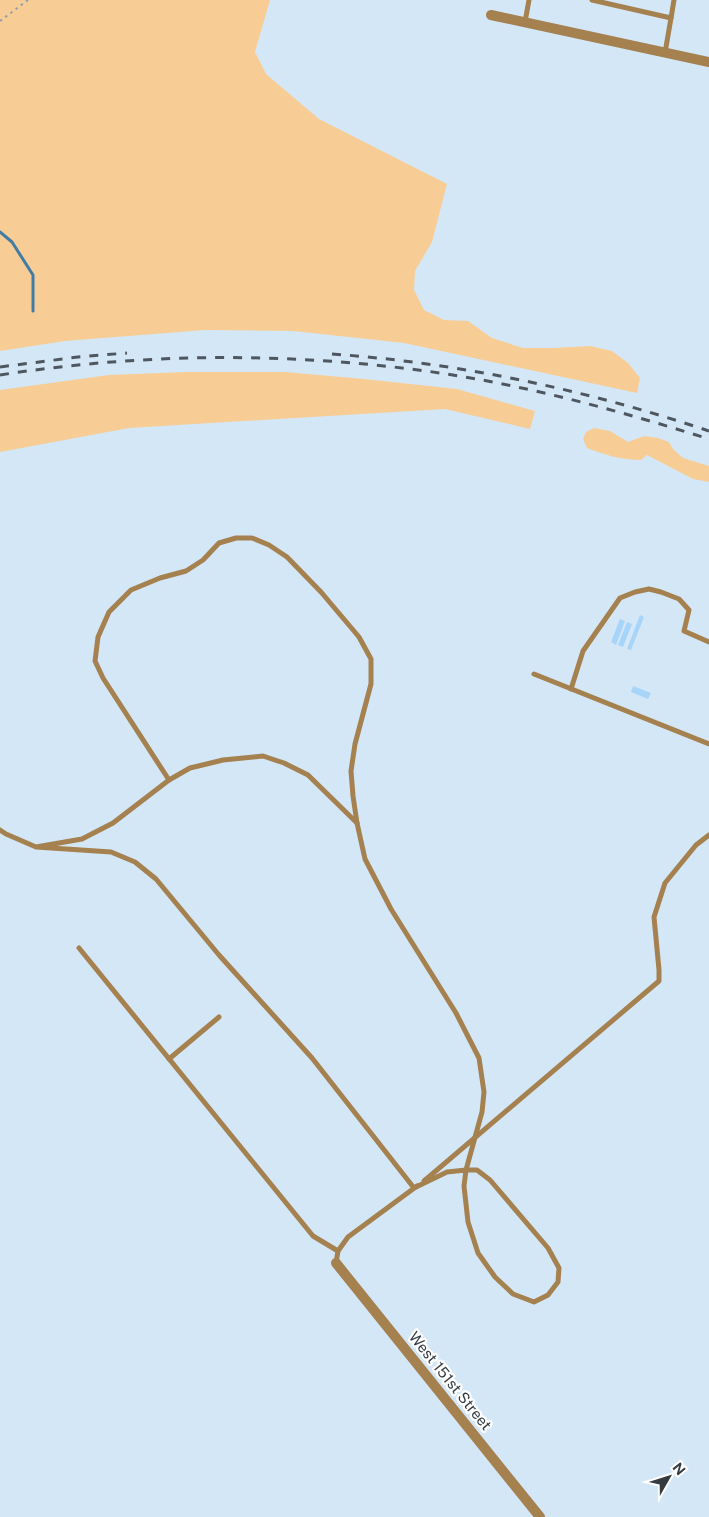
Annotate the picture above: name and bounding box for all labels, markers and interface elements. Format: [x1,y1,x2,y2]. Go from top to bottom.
street label: West 151st Street [406,1328,495,1433]
north arrow [644,1452,694,1502]
text: N [669,1460,689,1478]

